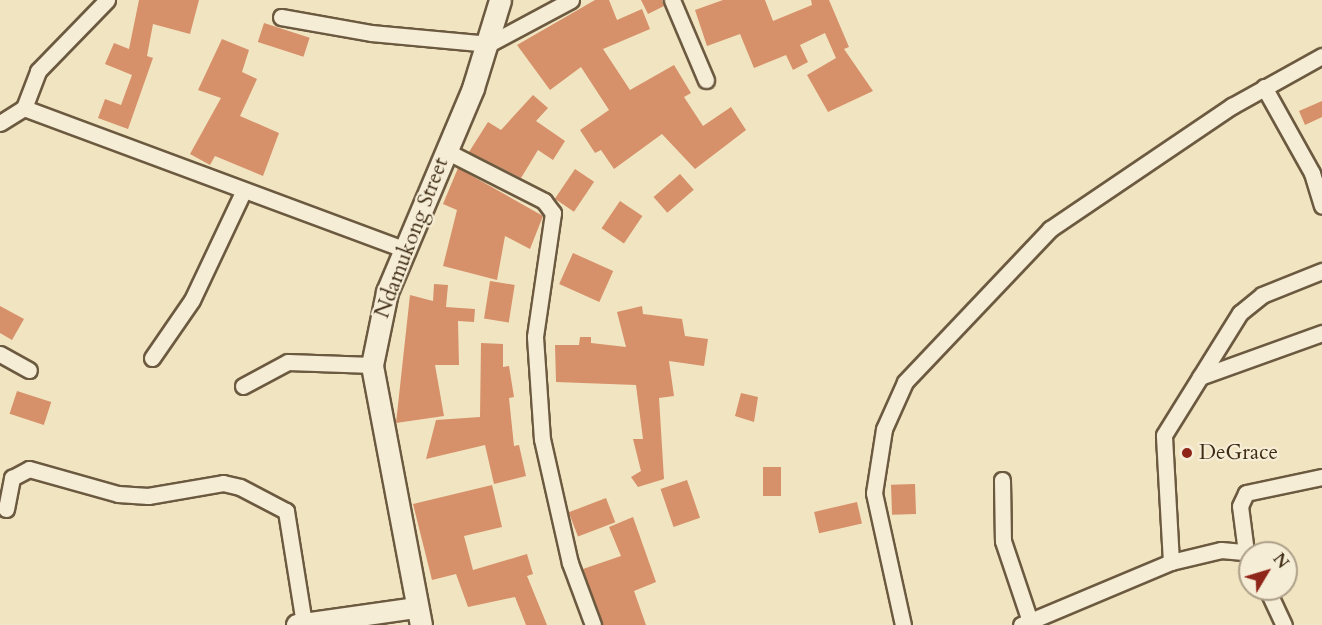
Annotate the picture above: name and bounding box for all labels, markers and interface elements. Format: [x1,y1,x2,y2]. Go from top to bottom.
street label: Ndamukong Street [370,154,454,322]
place label: DeGrace [1199,440,1278,466]
marker: DeGrace [1180,446,1194,460]
north arrow [1238,541,1298,601]
text: N [1268,549,1294,573]

